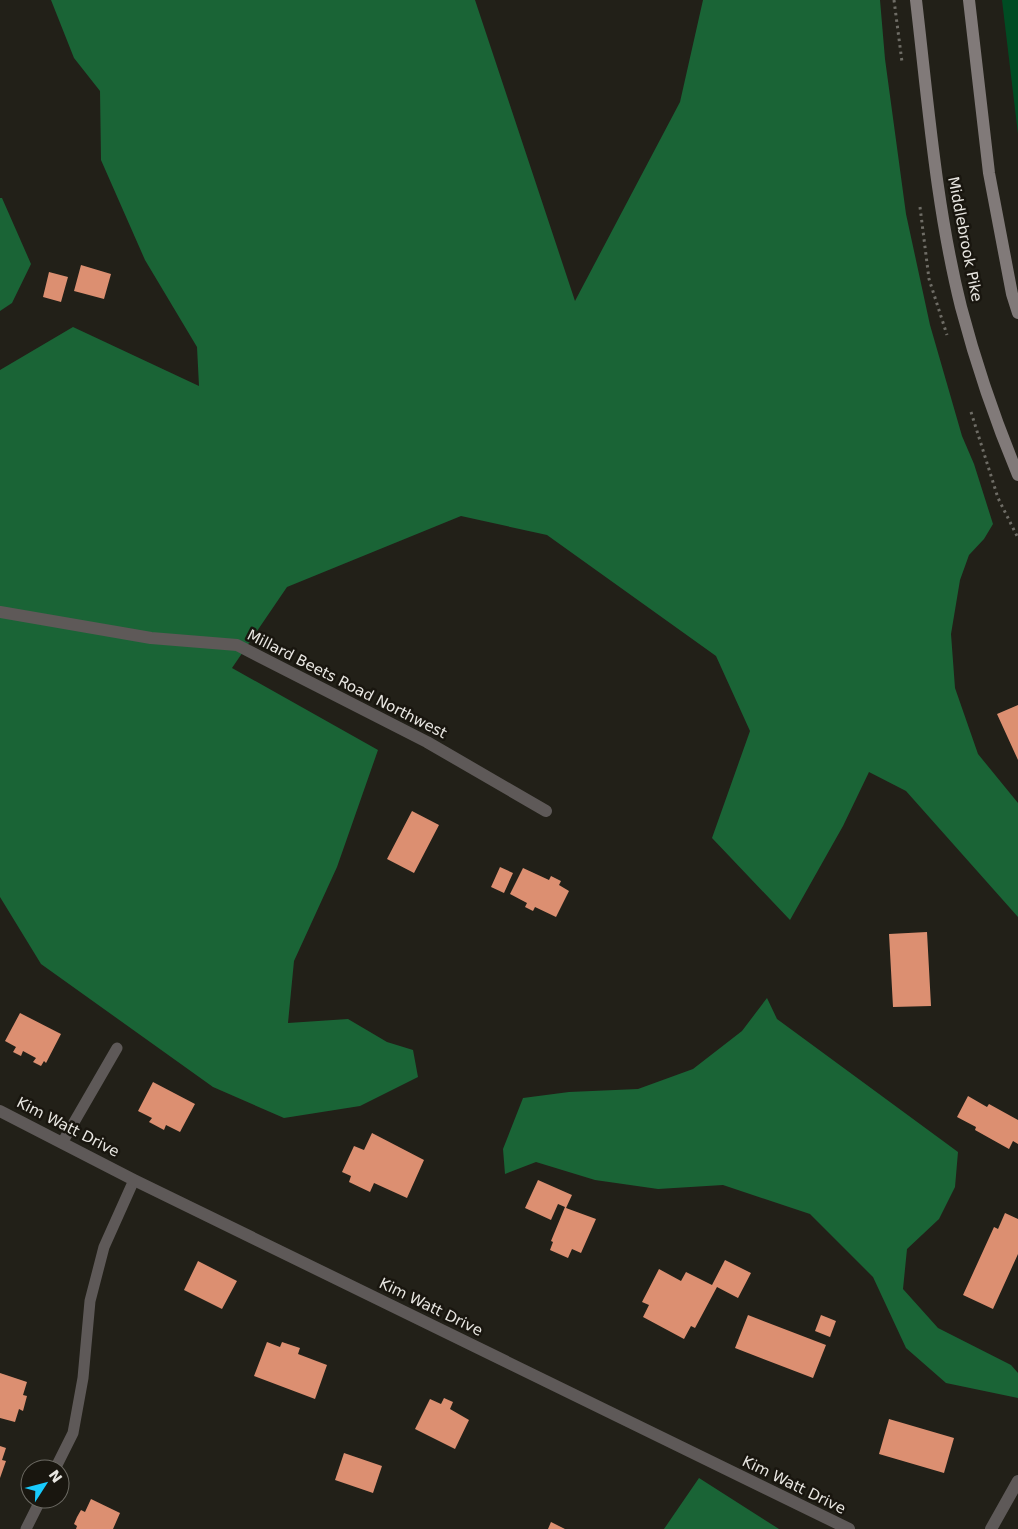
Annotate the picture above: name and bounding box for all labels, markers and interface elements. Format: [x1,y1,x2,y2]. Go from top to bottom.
street label: Middlebrook Pike [944,175,986,303]
street label: Millard Beets Road Northwest [244,626,450,742]
street label: Kim Watt Drive [14,1093,122,1161]
street label: Kim Watt Drive [376,1274,486,1340]
street label: Kim Watt Drive [739,1452,849,1518]
north arrow [20,1459,70,1509]
text: N [46,1467,65,1486]

